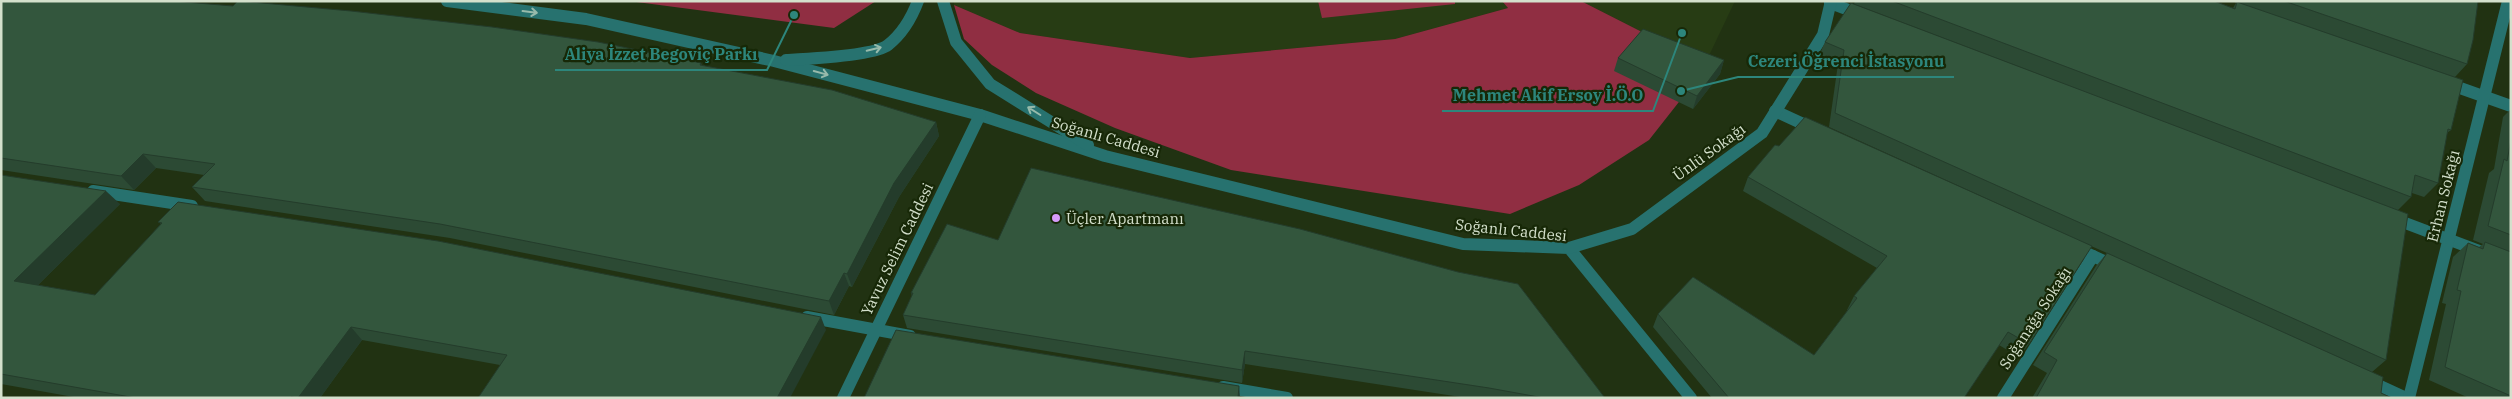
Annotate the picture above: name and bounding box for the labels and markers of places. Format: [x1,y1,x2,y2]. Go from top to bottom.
callout: Aliya İzzet Begoviç Parkı [555,39,767,70]
callout: Cezeri Öğrenci İstasyonu [1738,46,1954,77]
callout: Mehmet Akif Ersoy İ.Ö.O [1442,80,1653,111]
place label: Üçler Apartmanı [1066,209,1184,228]
marker: Üçler Apartmanı [1050,212,1062,224]

